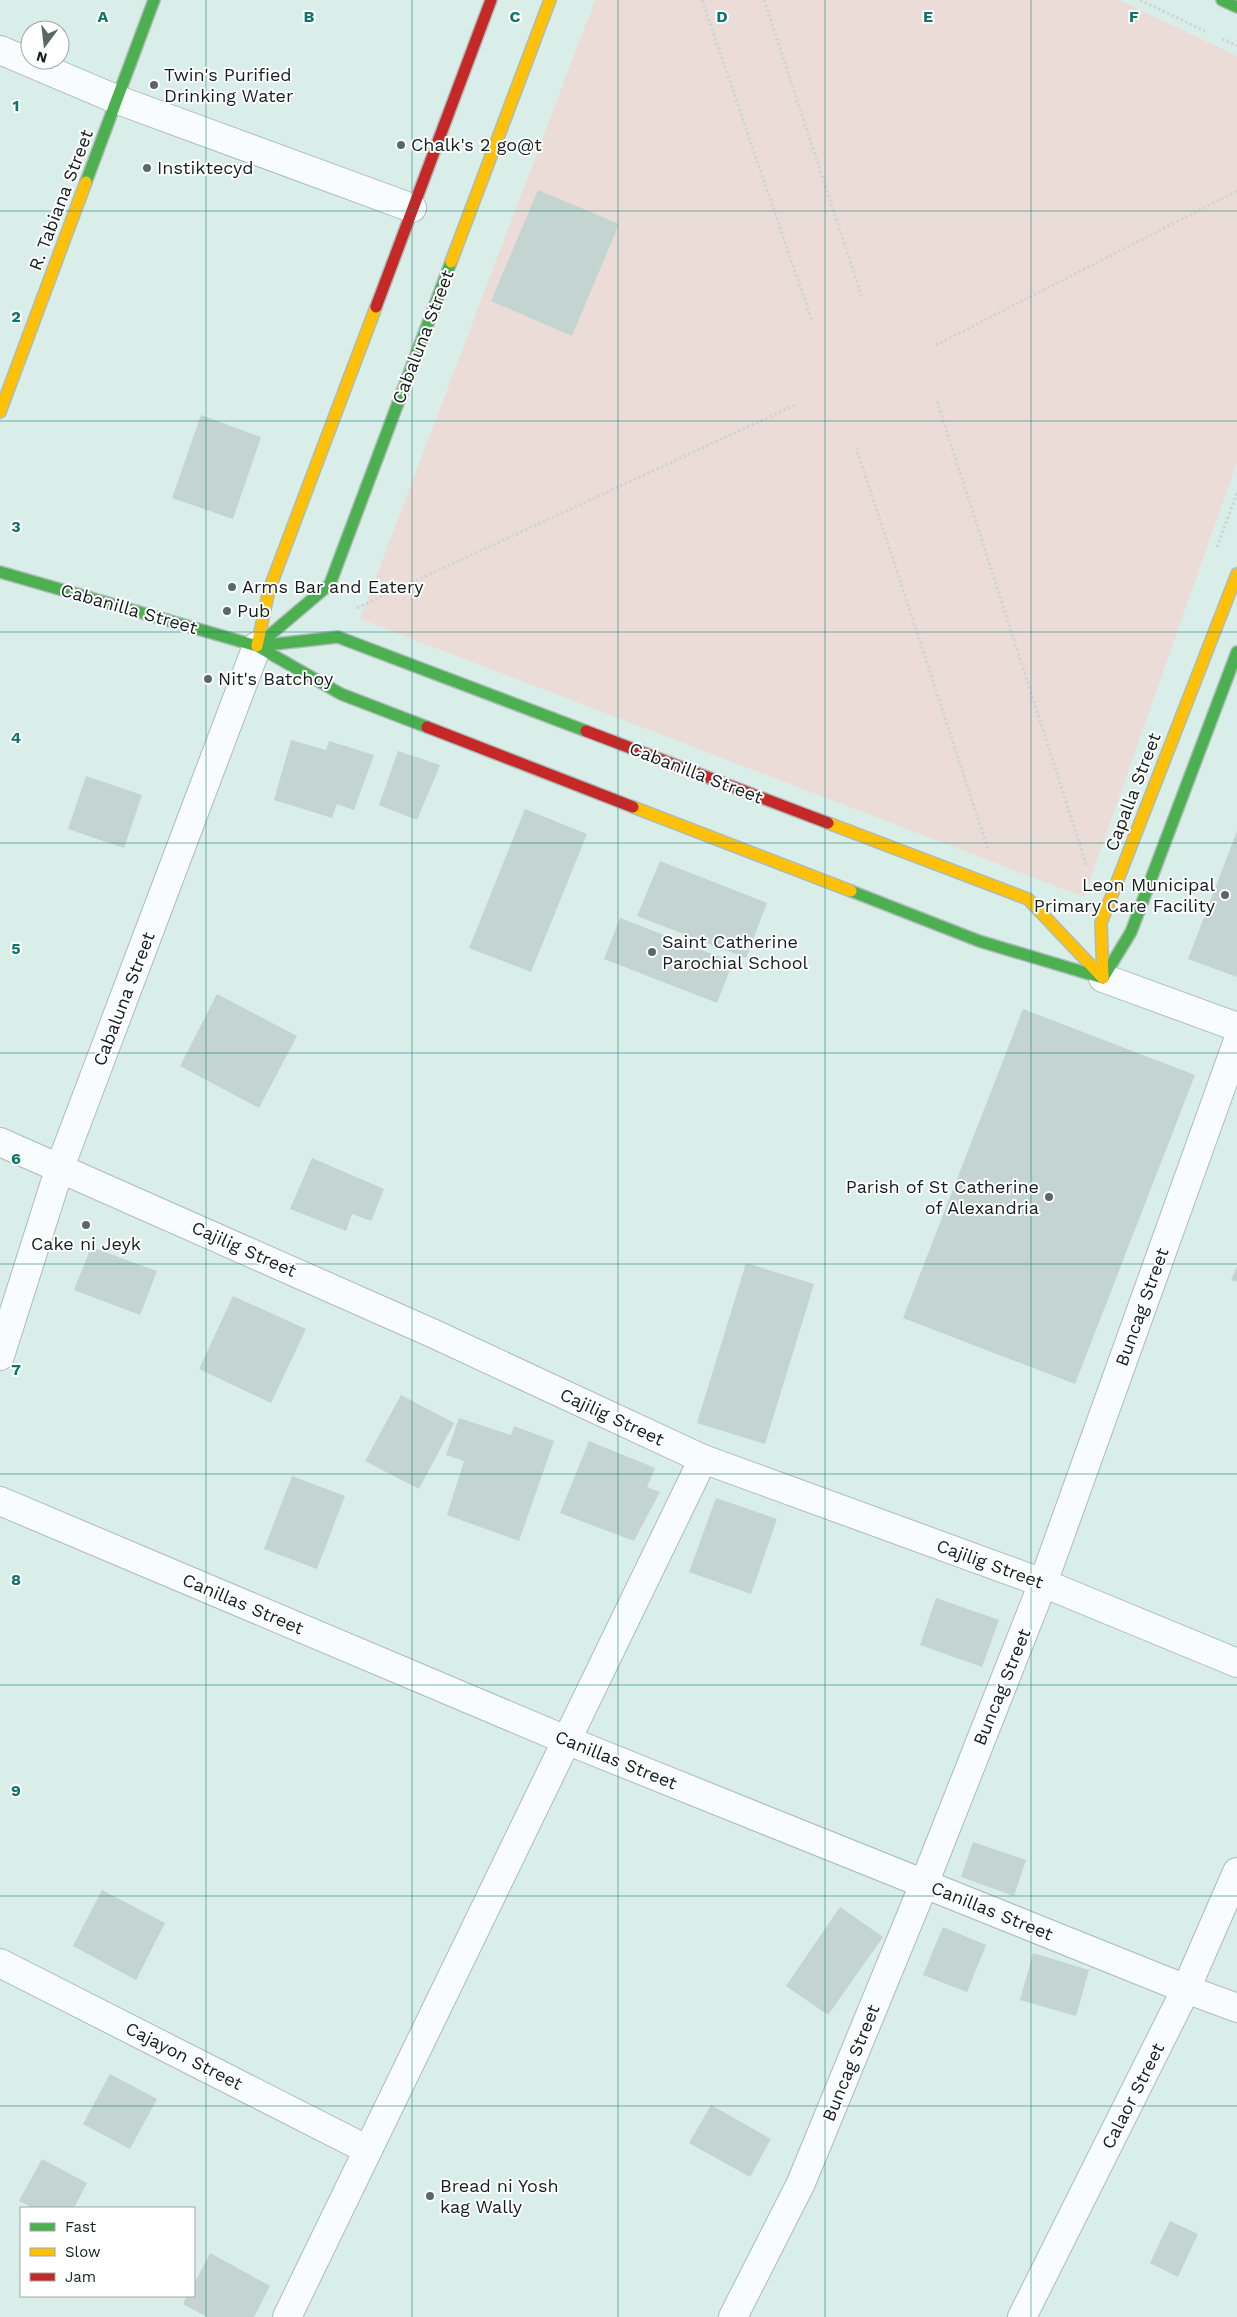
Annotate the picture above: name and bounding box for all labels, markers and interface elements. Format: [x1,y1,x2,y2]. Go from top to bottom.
text: A [98,7,109,26]
text: B [304,7,315,26]
text: C [510,7,521,26]
text: D [716,7,728,26]
text: E [923,7,933,26]
text: F [1129,7,1139,26]
north arrow [20,20,70,70]
text: N [35,48,49,67]
place label: Twin's Purified Drinking Water [164,64,293,106]
marker: Twin's Purified Drinking Water [148,79,160,91]
text: 1 [13,96,19,115]
street label: R. Tabiana Street [24,126,97,273]
place label: Chalk's 2 go@t [411,134,542,155]
marker: Chalk's 2 go@t [395,139,407,151]
place label: Instiktecyd [157,157,254,178]
marker: Instiktecyd [141,162,153,174]
street label: Cabaluna Street [387,266,458,407]
text: 2 [11,307,21,326]
text: 3 [11,517,21,536]
place label: Arms Bar and Eatery [242,576,424,597]
street label: Cabanilla Street [58,579,200,638]
marker: Arms Bar and Eatery [226,581,238,593]
place label: Pub [237,600,270,621]
marker: Pub [221,605,233,617]
place label: Nit's Batchoy [218,668,334,689]
marker: Nit's Batchoy [202,673,214,685]
text: 4 [11,728,21,747]
street label: Capalla Street [1100,729,1165,854]
street label: Cabanilla Street [627,737,766,808]
place label: Leon Municipal Primary Care Facility [1034,874,1216,916]
marker: Leon Municipal Primary Care Facility [1219,889,1231,901]
street label: Cabaluna Street [88,928,159,1069]
place label: Saint Catherine Parochial School [662,931,809,973]
text: 5 [11,939,21,958]
marker: Saint Catherine Parochial School [646,946,658,958]
text: 6 [11,1149,21,1168]
place label: Parish of St Catherine of Alexandria [846,1176,1039,1218]
marker: Parish of St Catherine of Alexandria [1043,1191,1055,1203]
street label: Cajilig Street [189,1216,300,1281]
marker: Cake ni Jeyk [80,1219,92,1231]
place label: Cake ni Jeyk [31,1233,141,1254]
street label: Buncag Street [1110,1244,1173,1369]
text: 7 [11,1360,21,1379]
street label: Cajilig Street [557,1383,668,1450]
street label: Cajilig Street [934,1534,1047,1593]
street label: Canillas Street [179,1569,307,1639]
text: 8 [11,1570,21,1589]
street label: Buncag Street [969,1625,1035,1748]
street label: Canillas Street [552,1726,681,1794]
text: 9 [11,1781,21,1800]
street label: Canillas Street [928,1877,1057,1945]
street label: Buncag Street [818,2001,884,2124]
street label: Cajayon Street [122,2017,247,2094]
street label: Calaor Street [1097,2039,1169,2152]
place label: Bread ni Yosh kag Wally [440,2175,559,2217]
marker: Bread ni Yosh kag Wally [424,2190,436,2202]
legend [20,2207,195,2297]
text: Fast [65,2218,97,2236]
text: Slow [65,2243,101,2261]
text: Jam [65,2268,96,2286]

